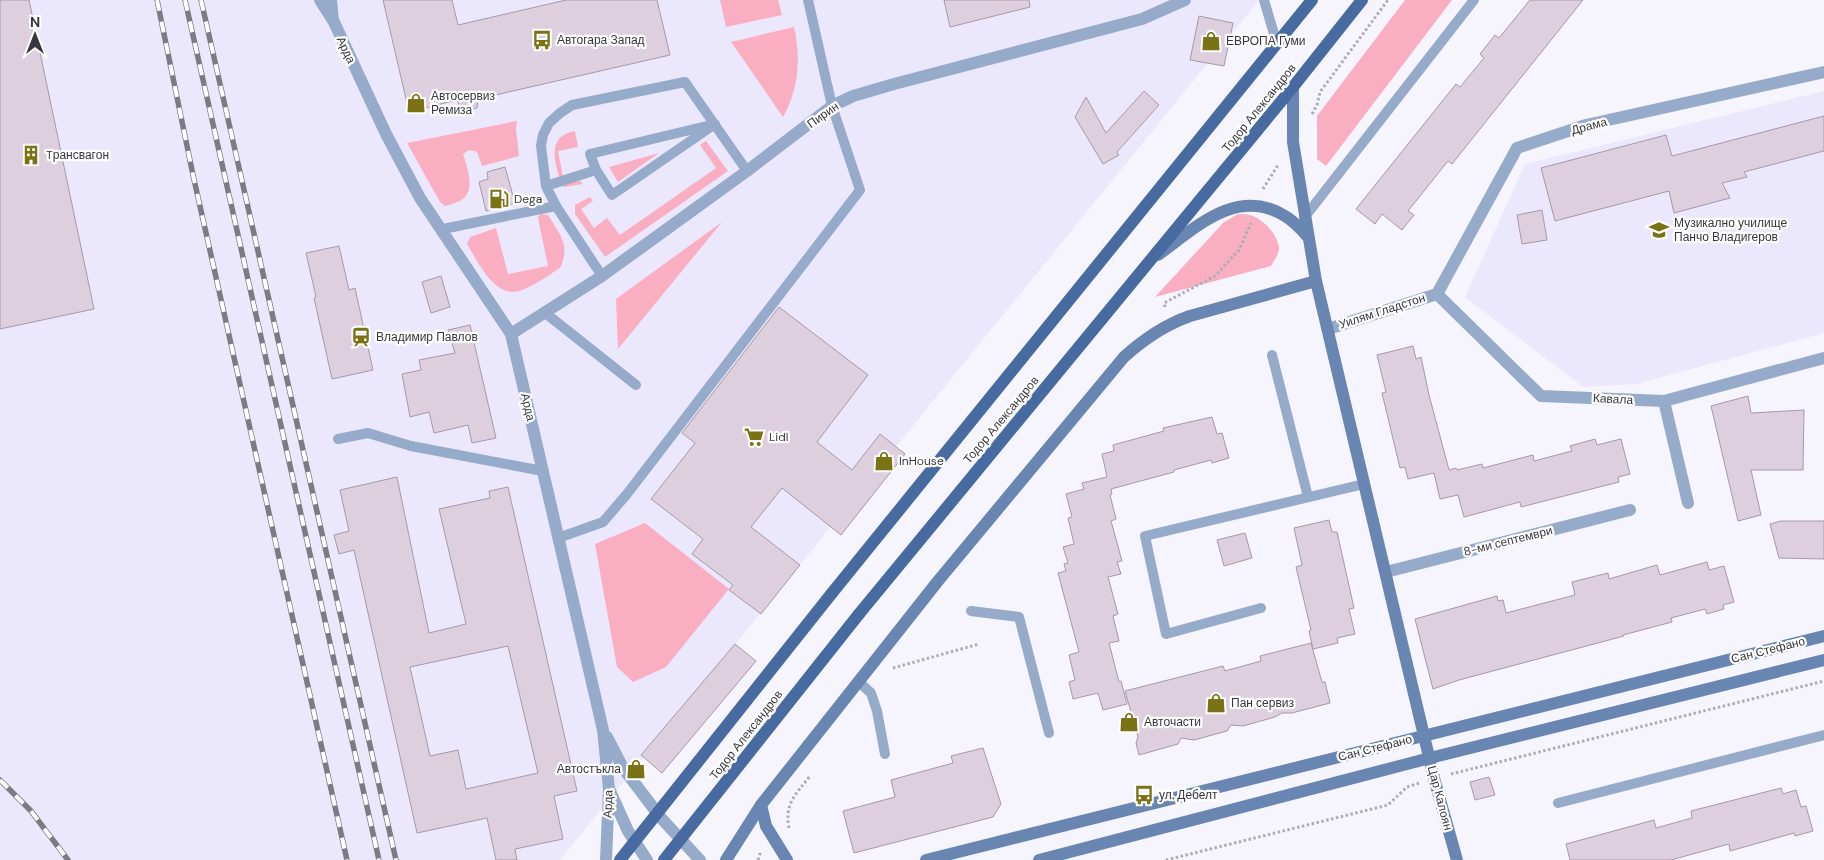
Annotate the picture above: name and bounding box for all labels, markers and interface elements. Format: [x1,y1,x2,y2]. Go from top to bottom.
north arrow [10,10,60,60]
text: N [30,13,40,31]
bus stop icon: Автогара Запад [531,29,553,51]
shop icon: ЕВРОПА Гуми [1200,30,1222,52]
place label: Автогара Запад [557,32,645,48]
place label: ЕВРОПА Гуми [1226,33,1305,49]
street label: Арда [333,34,359,66]
street label: Тодор Александров [1218,60,1300,156]
place label: Автосервиз Ремиза [431,88,496,118]
shop icon: Автосервиз Ремиза [405,92,427,114]
street label: Пирин [804,98,842,132]
street label: Драма [1569,113,1609,138]
building icon: Tрансвагон [20,144,42,166]
place label: Tрансвагон [46,147,109,163]
fuel station icon: Dega [488,188,510,210]
place label: Dega [514,191,542,207]
place label: Музикално училище Панчо Владигеров [1674,215,1787,245]
school or university icon: Музикално училище Панчо Владигеров [1648,219,1670,241]
street label: Уилям Гладстон [1337,290,1427,332]
station icon: Владимир Павлов [350,326,372,348]
place label: Владимир Павлов [376,329,478,345]
street label: Тодор Александров [960,373,1042,467]
street label: Кавала [1592,390,1634,408]
street label: Арда [517,392,539,423]
supermarket icon: Lidl [743,426,765,448]
place label: Lidl [769,429,788,445]
shop icon: InHouse [873,450,895,472]
place label: InHouse [899,453,944,469]
street label: 8-ми септември [1462,522,1554,560]
street label: Сан Стефано [1729,633,1807,667]
street label: Тодор Александров [706,687,786,783]
shop icon: Пан сервиз [1205,692,1227,714]
place label: Пан сервиз [1231,695,1295,711]
shop icon: Авточасти [1118,711,1140,733]
place label: Авточасти [1144,714,1201,730]
street label: Сан Стефано [1336,731,1414,765]
shop icon: Автостъкла [625,758,647,780]
place label: Автостъкла [557,761,621,777]
street label: Цар Калоян [1424,764,1456,832]
bus stop icon: ул. Дебелт [1133,784,1155,806]
place label: ул. Дебелт [1159,787,1218,803]
street label: Арда [600,789,616,818]

